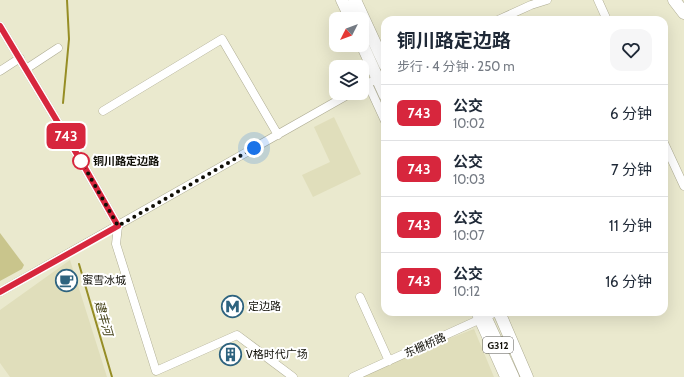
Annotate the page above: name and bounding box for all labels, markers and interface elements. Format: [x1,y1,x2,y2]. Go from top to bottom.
north arrow [329,12,369,52]
map controls [329,12,369,100]
text: 铜川路定边路 [397,29,511,52]
button: heart [610,29,652,71]
text: 步行 · 4 分钟 · 250 m [397,58,515,74]
button: layers [329,60,369,100]
text: 公交 [453,97,483,115]
text: 743 [408,104,430,122]
text: 6 分钟 [610,105,652,123]
text: 10:02 [453,115,485,131]
line badge: 743 [43,123,89,149]
text: 743 [55,127,77,145]
your location [244,138,264,158]
marker: 铜川路定边路 [72,152,90,170]
text: 公交 [453,153,483,171]
place label: 铜川路定边路 [93,154,160,168]
text: 743 [408,160,430,178]
text: 7 分钟 [611,161,652,179]
text: 10:03 [453,171,485,187]
text: 公交 [453,209,483,227]
text: 743 [408,216,430,234]
text: 11 分钟 [609,217,652,235]
text: 10:07 [453,227,485,243]
text: 公交 [453,265,483,283]
cafe icon: 蜜雪冰城 [54,267,80,293]
text: 743 [408,272,430,290]
place label: 蜜雪冰城 [82,273,126,287]
text: 16 分钟 [605,273,652,291]
text: 10:12 [453,283,480,299]
metro station icon: 定边路 [220,293,246,319]
water label: 建丰河 [92,299,117,339]
place label: 定边路 [248,299,281,313]
street label: 东栅桥路 [402,330,448,360]
road number: G312 [483,337,513,353]
building icon: V格时代广场 [217,341,243,367]
place label: V格时代广场 [246,347,308,361]

